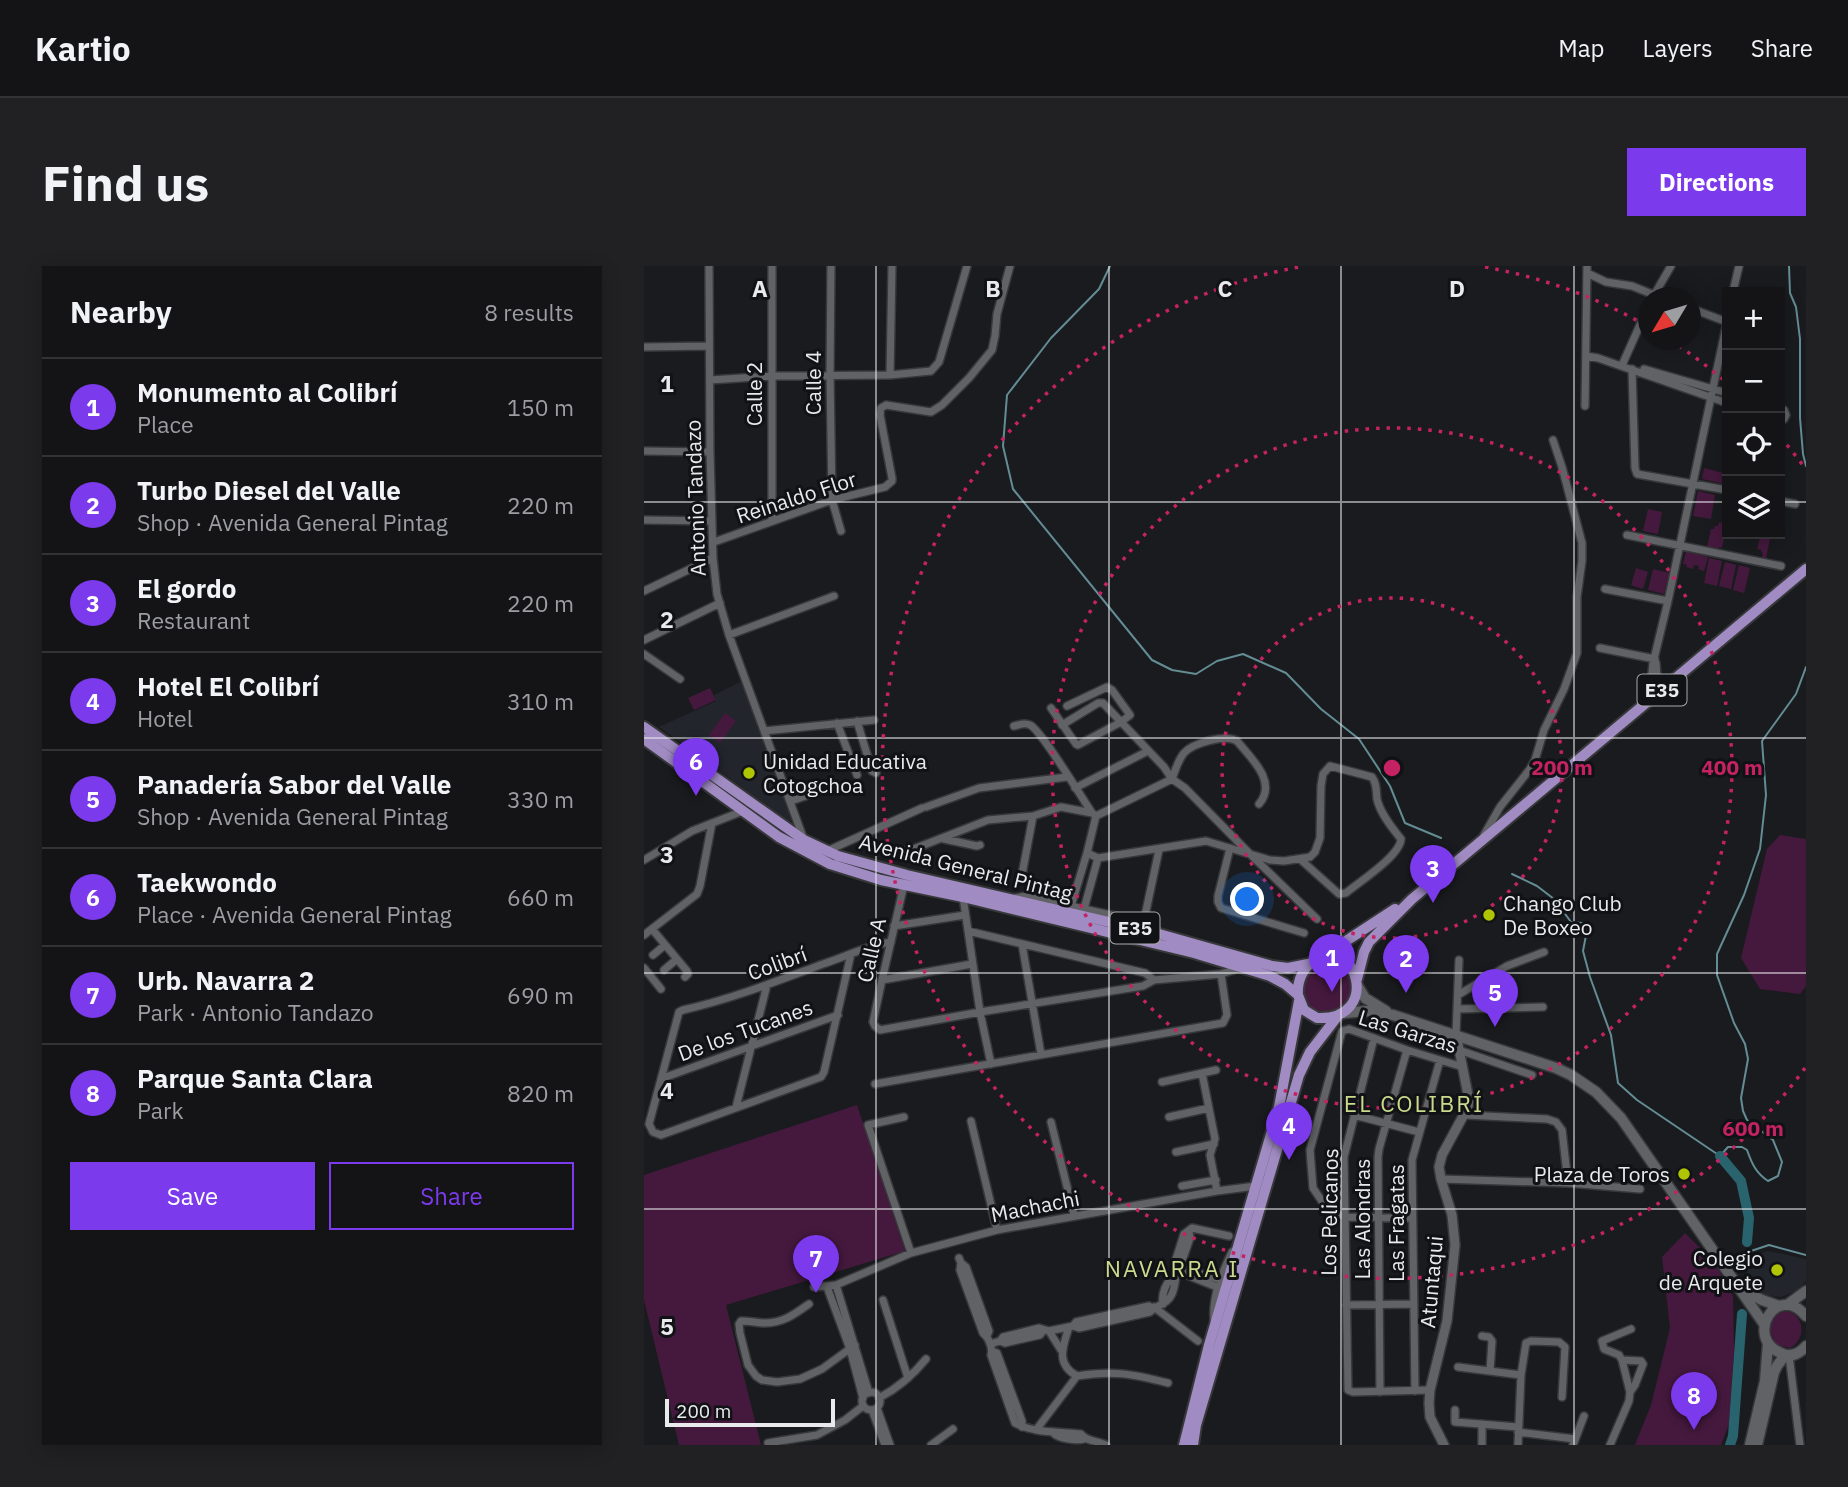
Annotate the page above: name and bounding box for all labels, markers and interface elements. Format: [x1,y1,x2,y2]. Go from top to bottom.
text: Kartio [35,27,131,70]
text: Map [1558,32,1605,64]
text: Layers [1643,32,1713,64]
text: Share [1751,32,1813,64]
button: Directions [1627,148,1806,216]
text: Find us [42,151,209,214]
text: A [752,273,768,303]
text: B [985,273,1001,303]
text: C [1218,273,1233,303]
text: D [1449,273,1465,303]
north arrow [1638,287,1701,350]
map controls [1722,287,1785,539]
button: + [1722,287,1785,350]
text: Nearby [70,292,172,331]
text: 8 results [484,297,574,327]
button: − [1722,350,1785,413]
street label: Calle 4 [799,351,827,415]
street label: Calle 2 [740,362,768,426]
text: 1 [660,368,674,398]
text: Monumento al Colibrí [137,375,397,409]
text: 1 [86,392,100,422]
text: 150 m [507,392,574,422]
text: Place [137,409,194,439]
button: locate [1722,413,1785,476]
street label: Antonio Tandazo [678,419,712,577]
street label: Reinaldo Flor [732,464,860,530]
text: Turbo Diesel del Valle [137,473,401,507]
button: layers [1722,476,1785,539]
text: 2 [86,490,100,520]
text: 220 m [507,490,574,520]
text: Shop · Avenida General Pintag [137,507,448,537]
text: El gordo [137,571,237,605]
text: 3 [86,588,100,618]
text: 220 m [507,588,574,618]
text: 2 [660,604,674,634]
text: Restaurant [137,605,250,635]
text: Hotel El Colibrí [137,669,319,703]
road number: E35 [1637,674,1686,706]
text: 4 [86,686,100,716]
text: 310 m [507,686,574,716]
text: Hotel [137,703,193,733]
pin: 6 [673,738,719,796]
place label: Unidad Educativa Cotogchoa [763,747,927,799]
text: 200 m [1531,753,1593,781]
text: 400 m [1701,753,1763,781]
centre of rings [1380,756,1404,780]
marker: Unidad Educativa Cotogchoa [741,765,757,781]
text: Panadería Sabor del Valle [137,767,451,801]
text: 5 [86,784,100,814]
text: 330 m [507,784,574,814]
text: Shop · Avenida General Pintag [137,801,448,831]
street label: Avenida General Pintag [856,827,1076,907]
text: 3 [660,839,674,869]
pin: 3 [1410,845,1456,903]
text: Taekwondo [137,865,277,899]
text: 6 [86,882,100,912]
text: 660 m [507,882,574,912]
your location [1230,882,1264,916]
place label: Chango Club De Boxeo [1503,889,1622,941]
text: Place · Avenida General Pintag [137,899,452,929]
marker: Chango Club De Boxeo [1481,907,1497,923]
road number: E35 [1110,912,1160,944]
street label: Calle A [850,915,892,985]
pin: 1 [1309,934,1355,992]
pin: 2 [1383,935,1429,993]
street label: Colibrí [744,939,810,987]
text: Urb. Navarra 2 [137,963,314,997]
pin: 5 [1472,969,1518,1027]
text: 7 [86,980,100,1010]
text: 690 m [507,980,574,1010]
street label: De los Tucanes [674,993,816,1067]
text: Park · Antonio Tandazo [137,997,374,1027]
street label: Las Garzas [1355,1003,1461,1059]
text: Parque Santa Clara [137,1061,373,1095]
text: 4 [660,1075,674,1105]
text: 8 [86,1078,100,1108]
text: 820 m [507,1078,574,1108]
district label: EL COLIBRÍ [1344,1088,1484,1118]
text: Park [137,1095,184,1125]
pin: 4 [1266,1102,1312,1160]
text: 600 m [1722,1114,1784,1142]
street label: Los Pelicanos [1314,1148,1344,1276]
street label: Las Alondras [1348,1158,1376,1280]
place label: Plaza de Toros [1534,1160,1670,1188]
button: Save [70,1162,315,1230]
button: Share [329,1162,574,1230]
street label: Las Fragatas [1382,1164,1410,1282]
marker: Plaza de Toros [1676,1166,1692,1182]
street label: Machachi [988,1184,1082,1228]
pin: 7 [793,1235,839,1293]
street label: Atuntaqui [1413,1235,1449,1329]
place label: Colegio de Arquete [1659,1244,1763,1296]
district label: NAVARRA I [1105,1253,1239,1283]
marker: Colegio de Arquete [1769,1262,1785,1278]
text: 5 [660,1311,674,1341]
pin: 8 [1671,1372,1717,1430]
scale bar [665,1396,835,1428]
text: 200 m [676,1399,731,1423]

